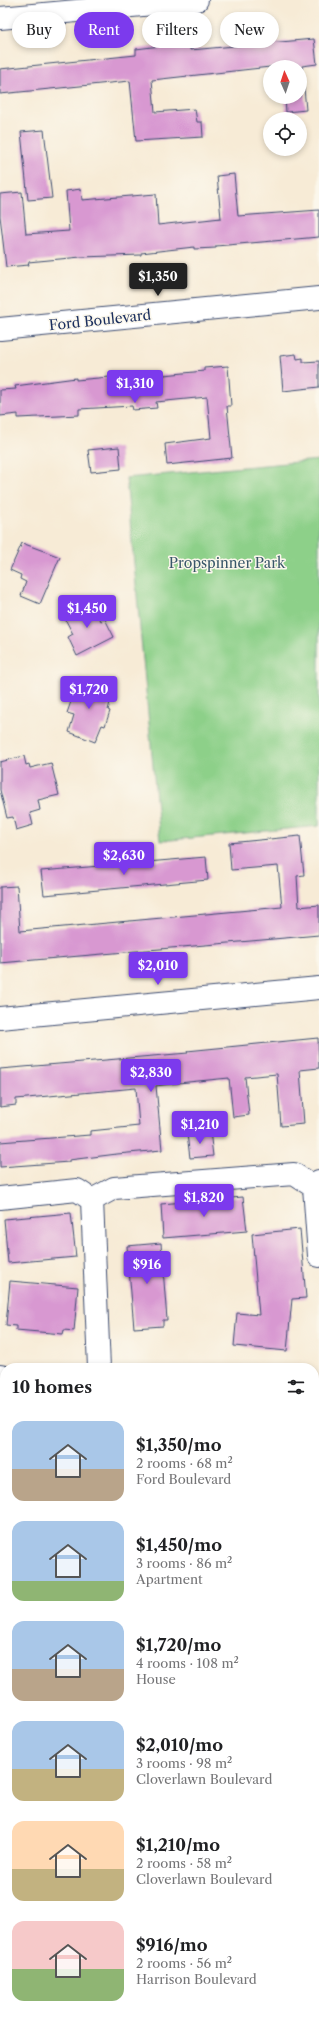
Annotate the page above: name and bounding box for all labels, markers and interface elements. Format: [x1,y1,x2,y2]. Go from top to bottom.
chip: Buy [12,12,66,48]
chip: Rent [74,12,134,48]
chip: Filters [142,12,212,48]
chip: New [220,12,279,48]
north arrow [263,60,307,104]
map controls [263,60,307,156]
button: locate [263,112,307,156]
pin: $1,350 [125,263,191,297]
text: $1,350 [138,268,178,284]
street label: Ford Boulevard [48,306,152,334]
pin: $1,310 [102,370,168,404]
text: $1,310 [116,375,154,391]
park label: Propspinner Park [169,554,286,572]
pin: $1,450 [54,595,120,629]
text: $1,450 [67,600,107,616]
pin: $1,720 [56,676,122,710]
text: $1,720 [69,681,109,697]
pin: $2,630 [91,842,157,876]
text: $2,630 [103,847,145,863]
pin: $2,010 [125,952,191,986]
text: $2,010 [138,957,178,973]
pin: $2,830 [118,1059,184,1093]
text: $2,830 [130,1064,172,1080]
pin: $1,210 [167,1111,233,1145]
text: $1,210 [181,1116,219,1132]
pin: $1,820 [171,1184,237,1218]
text: $1,820 [184,1189,224,1205]
pin: $916 [123,1251,171,1285]
text: $916 [133,1256,161,1272]
icon: filters [285,1376,307,1398]
text: 10 homes [12,1377,92,1397]
text: $1,350/mo [136,1435,221,1455]
icon: home [44,1437,92,1485]
text: 2 rooms · 68 m² [136,1455,233,1471]
text: Ford Boulevard [136,1471,231,1487]
text: $1,450/mo [136,1535,222,1555]
icon: home [44,1537,92,1585]
text: 3 rooms · 86 m² [136,1555,232,1571]
text: Apartment [136,1571,203,1587]
text: $1,720/mo [136,1635,221,1655]
icon: home [44,1637,92,1685]
text: 4 rooms · 108 m² [136,1655,239,1671]
text: House [136,1671,176,1687]
text: $2,010/mo [136,1735,223,1755]
icon: home [44,1737,92,1785]
text: 3 rooms · 98 m² [136,1755,232,1771]
text: Cloverlawn Boulevard [136,1771,272,1787]
text: $1,210/mo [136,1835,220,1855]
icon: home [44,1837,92,1885]
text: 2 rooms · 58 m² [136,1855,232,1871]
text: Cloverlawn Boulevard [136,1871,272,1887]
text: $916/mo [136,1935,208,1955]
icon: home [44,1937,92,1985]
text: 2 rooms · 56 m² [136,1955,232,1971]
text: Harrison Boulevard [136,1971,257,1987]

